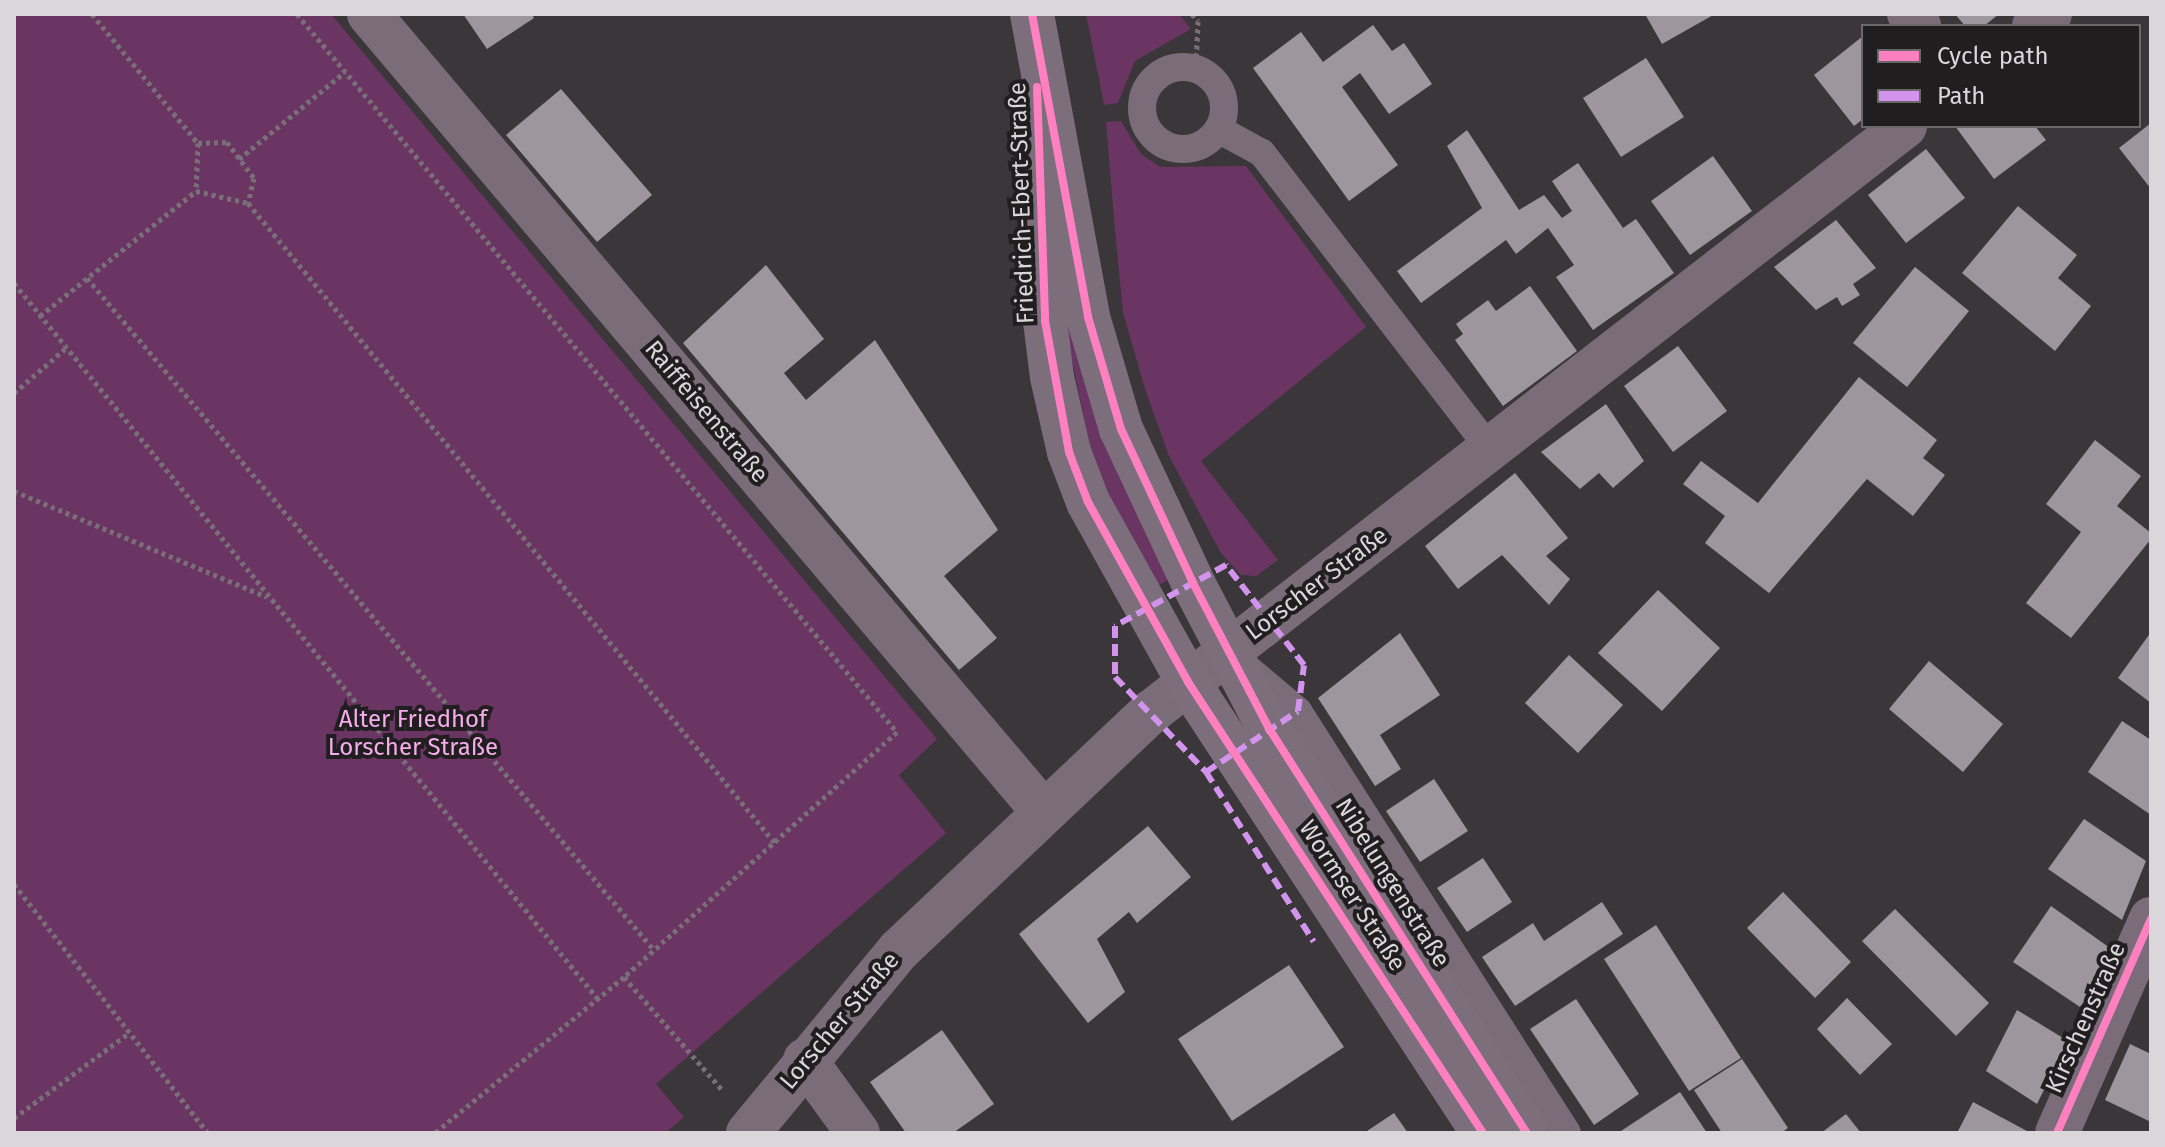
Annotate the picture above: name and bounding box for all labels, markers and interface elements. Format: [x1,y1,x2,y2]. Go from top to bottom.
legend [1861,24,2141,128]
text: Cycle path [1937,42,2049,70]
street label: Friedrich-Ebert-Straße [1003,82,1041,324]
text: Path [1937,82,1985,110]
street label: Raiffeisenstraße [638,335,774,489]
street label: Lorscher Straße [1240,521,1394,647]
park label: Alter Friedhof Lorscher Straße [328,706,498,762]
street label: Nibelungenstraße [1329,793,1455,973]
street label: Wormser Straße [1293,815,1411,977]
street label: Kirschenstraße [2040,938,2132,1098]
street label: Lorscher Straße [774,947,906,1095]

